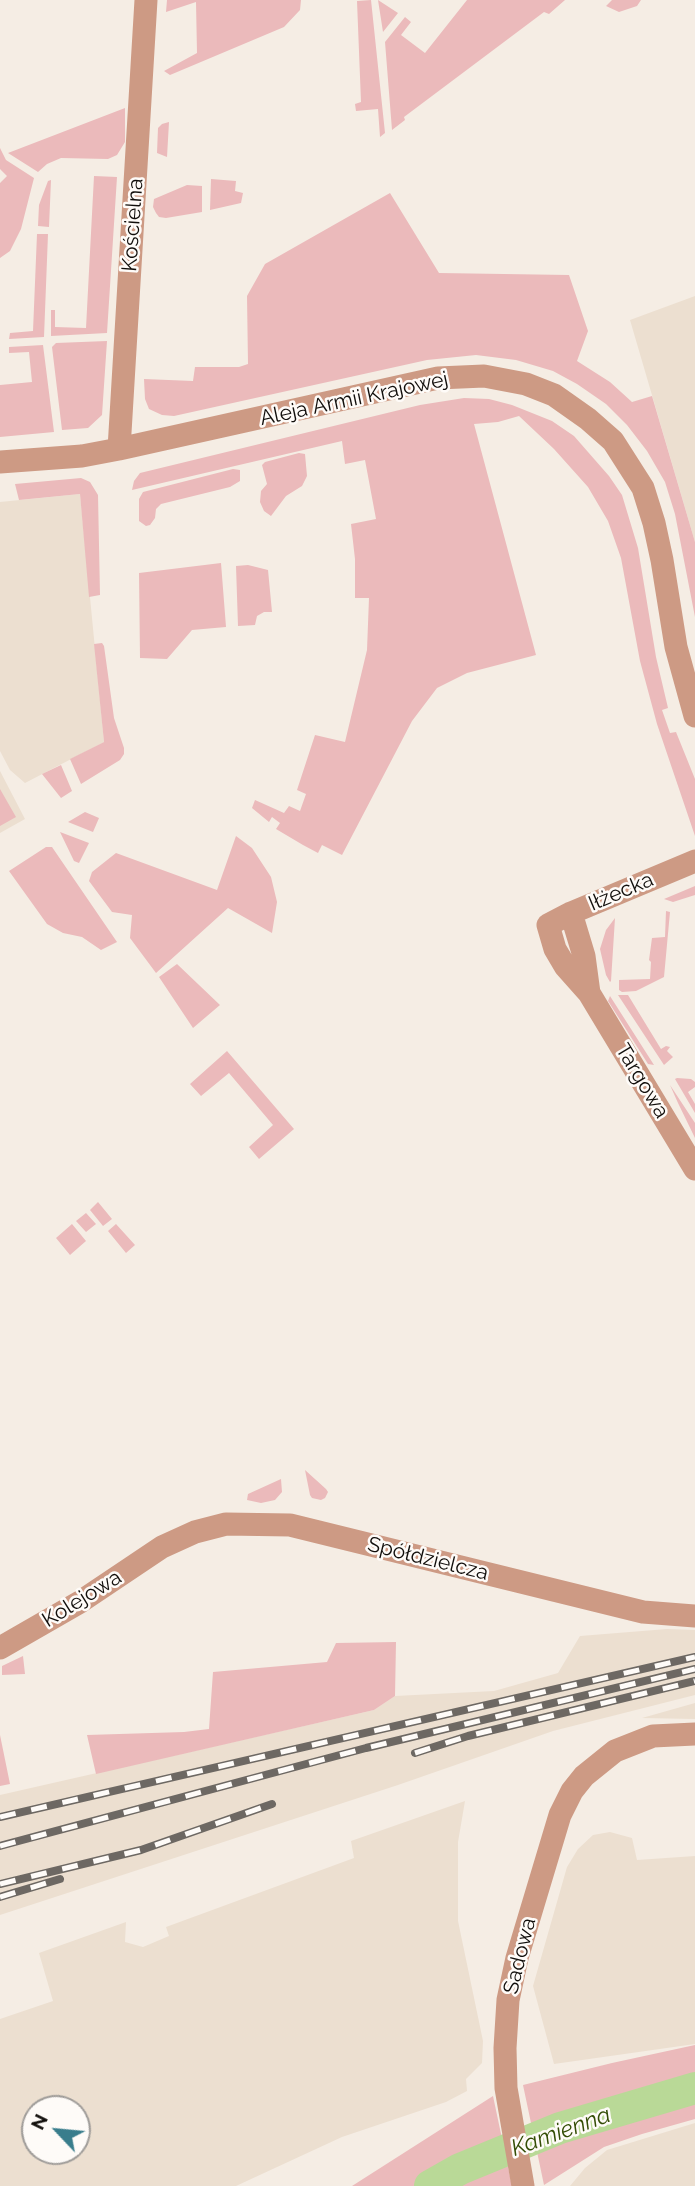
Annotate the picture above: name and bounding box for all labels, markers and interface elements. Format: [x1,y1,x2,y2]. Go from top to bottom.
street label: Kościelna [117,178,149,272]
street label: Aleja Armii Krajowej [257,367,451,431]
street label: Iłżecka [585,867,657,917]
street label: Targowa [610,1039,674,1123]
street label: Spółdzielcza [365,1532,491,1586]
street label: Kolejowa [38,1565,126,1633]
street label: Sadowa [498,1915,542,1997]
north arrow [21,2095,91,2165]
water label: Kamienna [507,2101,615,2163]
text: N [26,2110,52,2133]

